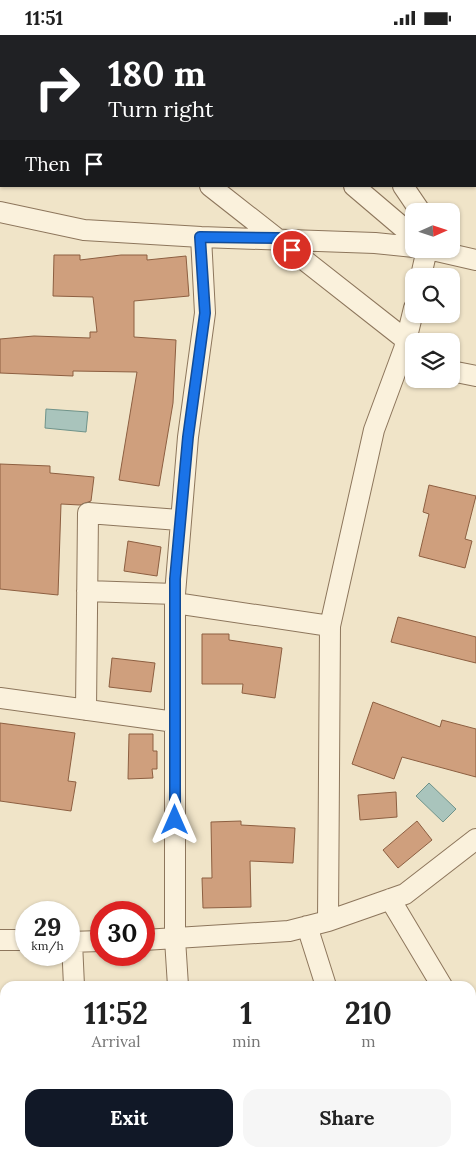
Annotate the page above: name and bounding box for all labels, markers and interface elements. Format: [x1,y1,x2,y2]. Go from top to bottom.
text: 11:51 [25,6,63,30]
text: 180 m [108,51,206,96]
icon: right [25,55,90,120]
text: Turn right [108,95,213,123]
icon: arrive [80,150,108,178]
text: Then [25,152,70,176]
north arrow [405,203,460,257]
map controls [405,203,460,388]
pin [271,229,313,271]
icon: arrive [278,236,306,264]
button: search [405,268,460,323]
button: layers [405,333,460,388]
position arrow [148,793,200,845]
speed limit sign: 30 [90,901,155,966]
text: 29 [34,911,61,943]
text: km/h [31,938,64,953]
text: 11:52 [84,994,148,1032]
text: 1 [240,994,252,1032]
text: 210 [345,994,392,1032]
text: Arrival [92,1031,141,1051]
text: min [232,1031,261,1051]
text: m [361,1031,375,1051]
button: Exit [25,1089,233,1147]
button: Share [243,1089,451,1147]

